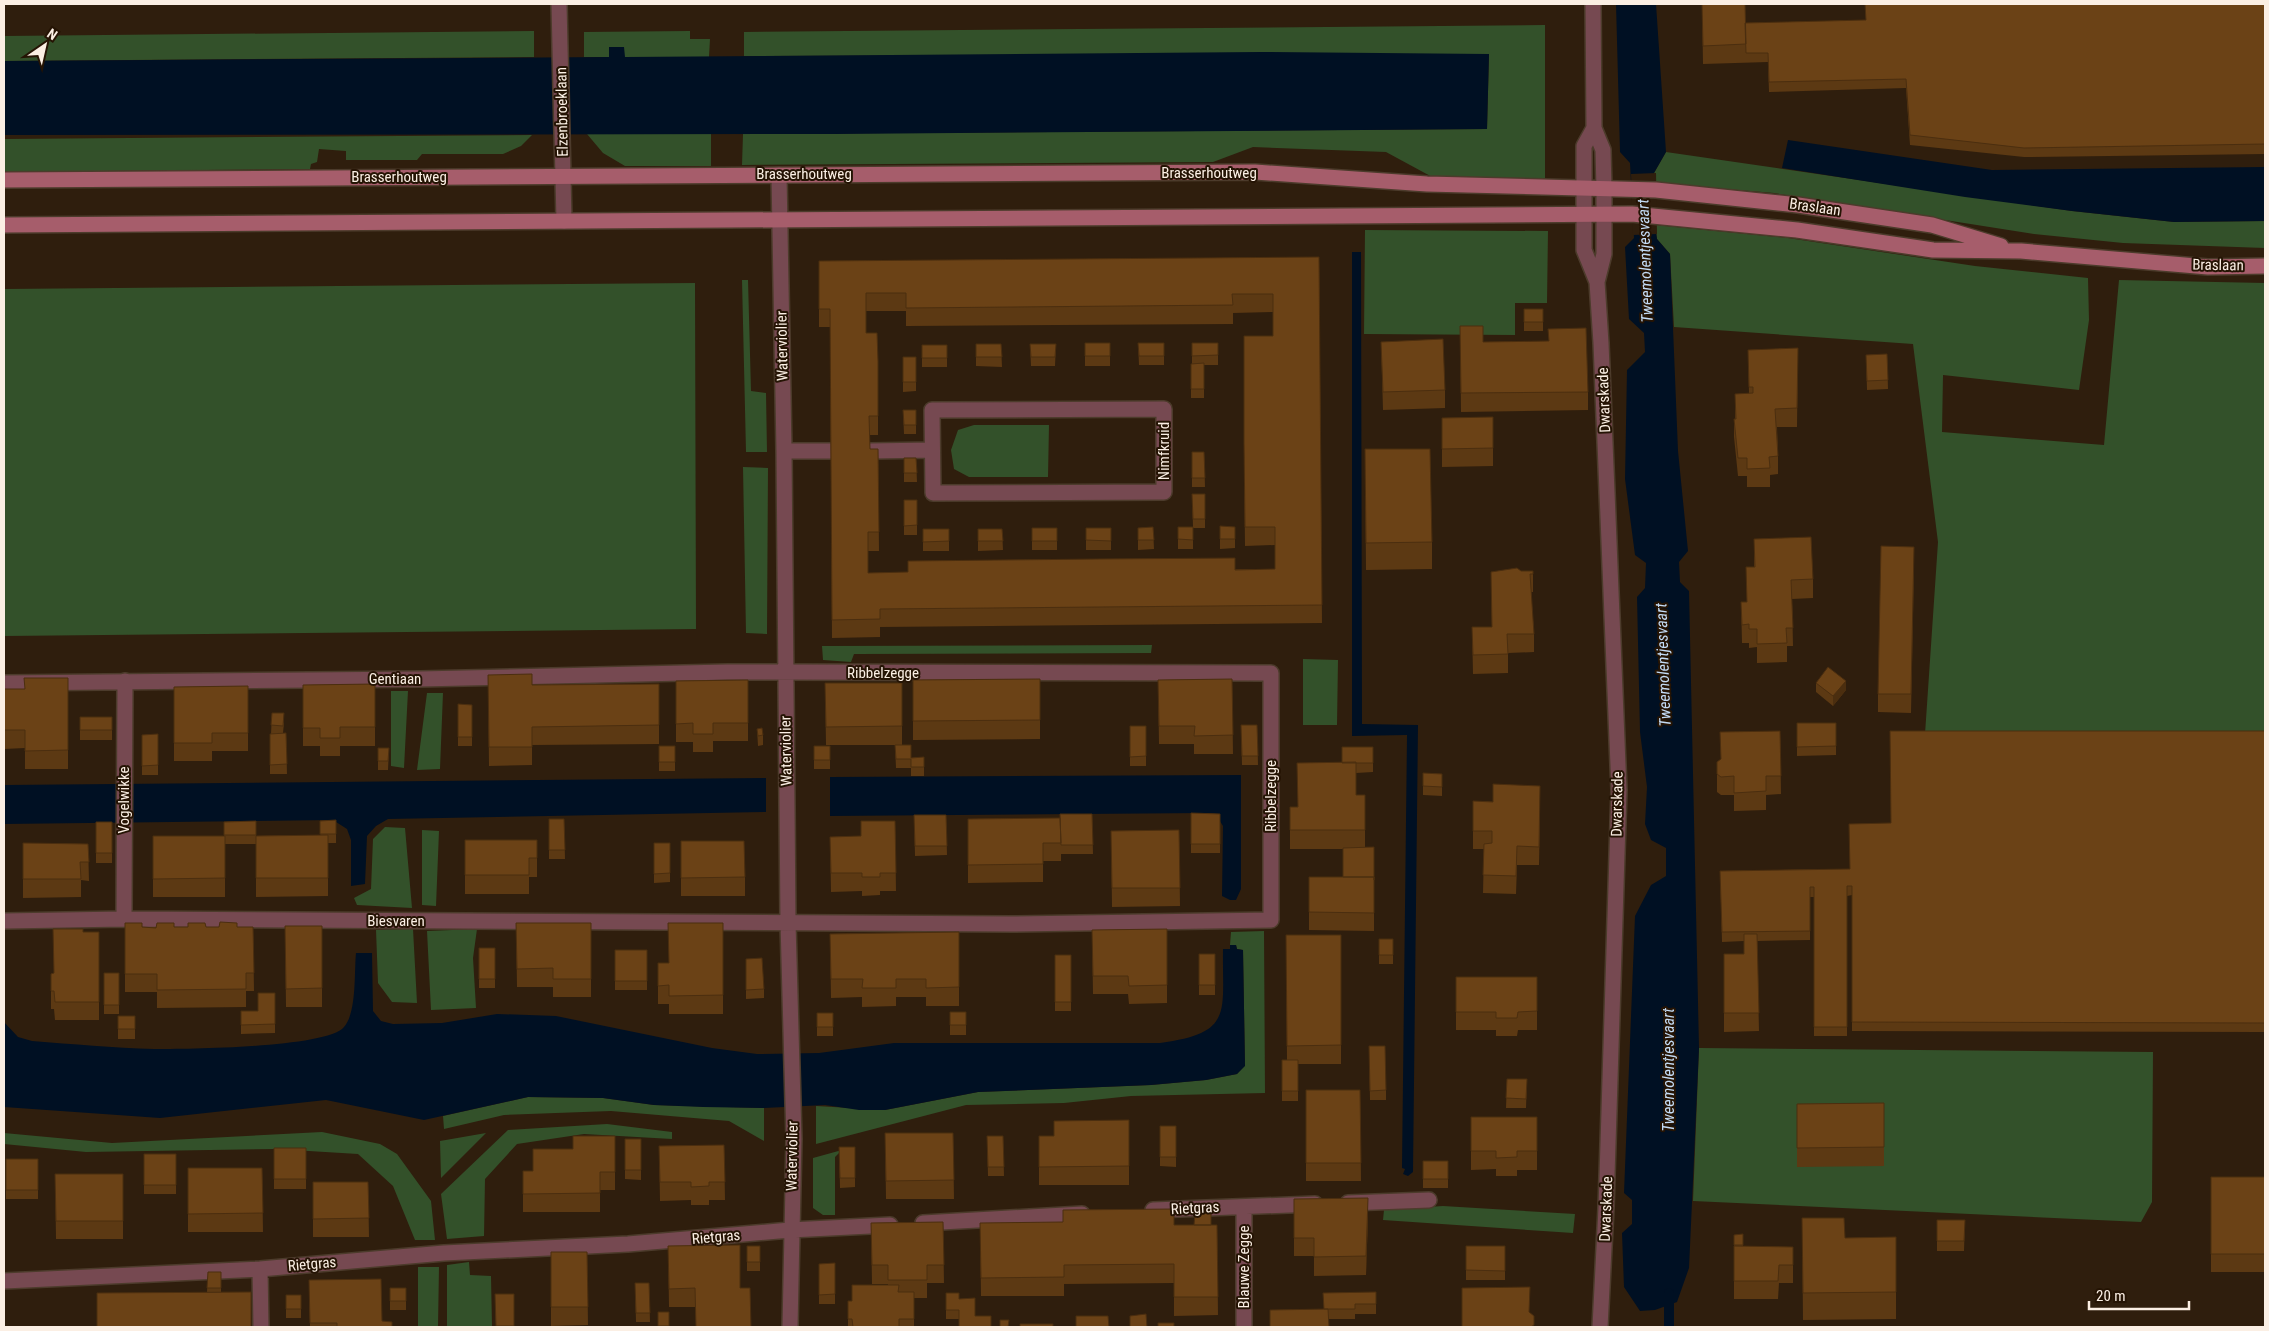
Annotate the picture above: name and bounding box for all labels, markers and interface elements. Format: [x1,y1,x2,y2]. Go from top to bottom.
north arrow [20,20,70,70]
text: N [44,25,60,43]
street label: Elzenbroeklaan [552,67,572,157]
street label: Brasserhoutweg [1161,164,1257,182]
street label: Brasserhoutweg [756,165,852,183]
street label: Brasserhoutweg [351,168,447,186]
street label: Braslaan [1788,194,1842,220]
water label: Tweemolentjesvaart [1633,198,1657,323]
street label: Braslaan [2192,256,2244,274]
street label: Waterviolier [772,310,792,381]
street label: Dwarskade [1594,367,1614,433]
street label: Nimfkruid [1155,422,1173,480]
water label: Tweemolentjesvaart [1651,602,1675,727]
street label: Ribbelzegge [847,664,919,682]
street label: Gentiaan [369,670,421,688]
street label: Waterviolier [776,715,796,786]
street label: Ribbelzegge [1262,760,1280,832]
street label: Vogelwikke [115,766,133,834]
street label: Dwarskade [1607,771,1627,837]
street label: Biesvaren [367,912,425,930]
water label: Tweemolentjesvaart [1659,1008,1678,1132]
street label: Waterviolier [782,1120,802,1191]
street label: Dwarskade [1596,1176,1616,1242]
street label: Rietgras [1170,1198,1220,1218]
street label: Rietgras [691,1226,741,1248]
street label: Blauwe Zegge [1235,1226,1253,1308]
street label: Rietgras [287,1253,337,1275]
scale bar [2089,1278,2189,1310]
text: 20 m [2096,1287,2126,1305]

